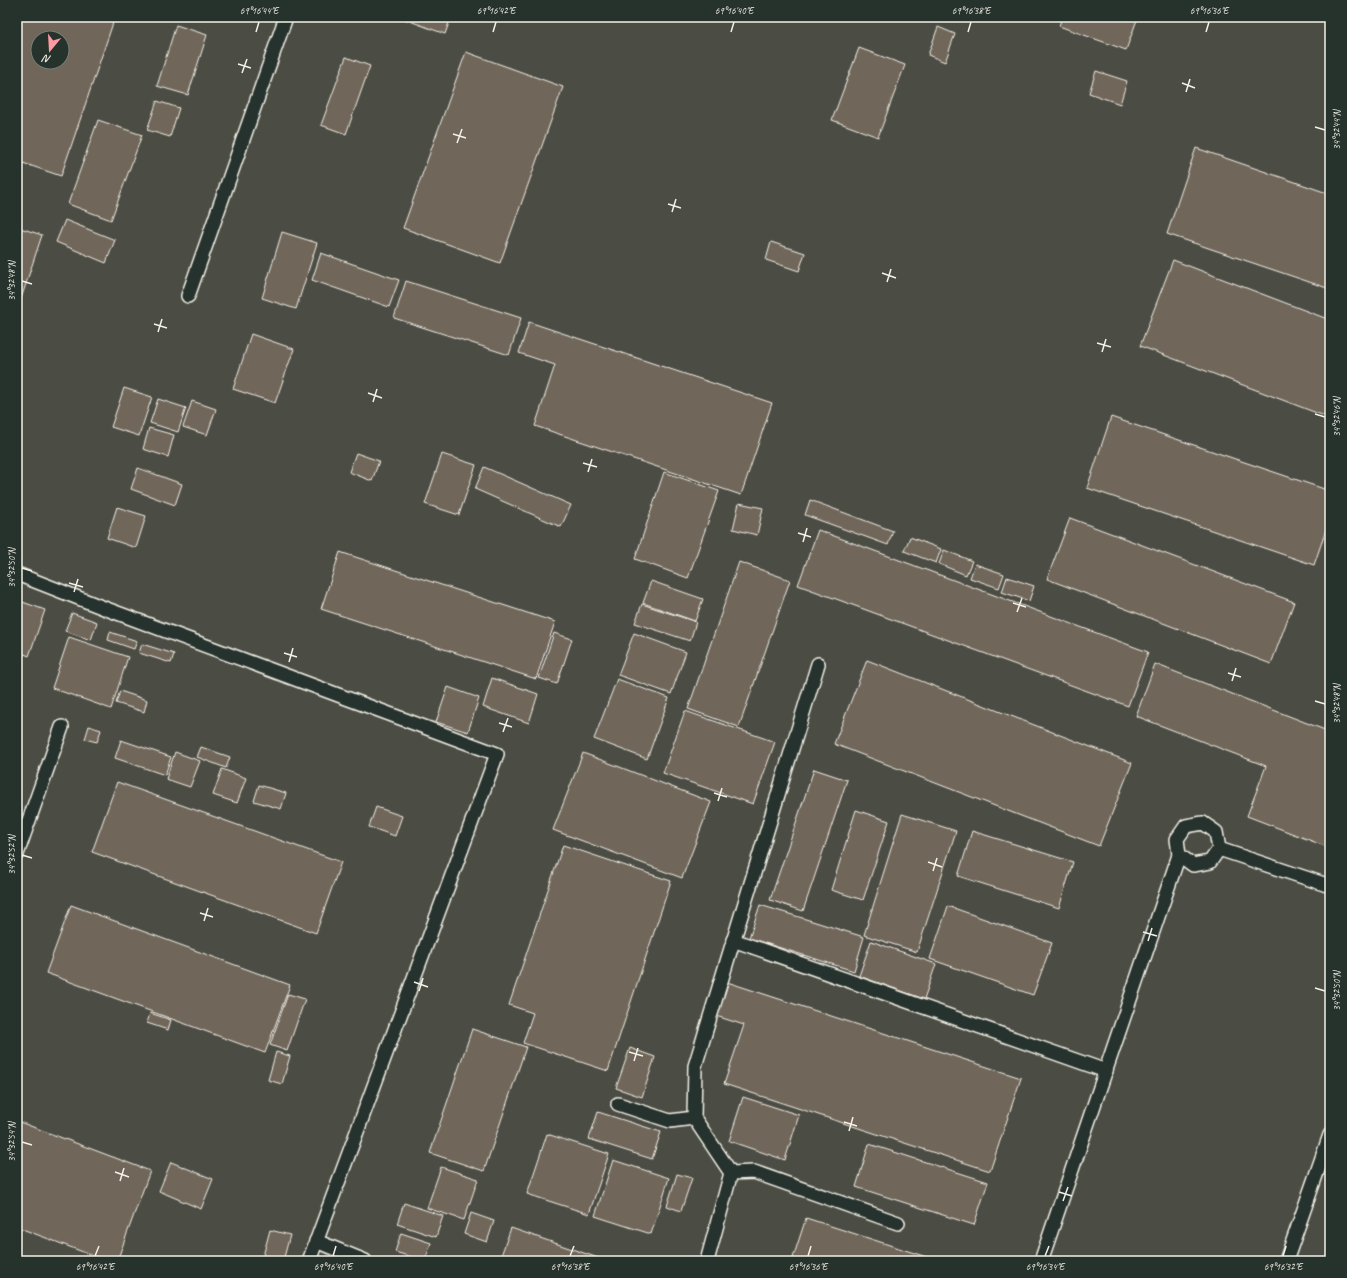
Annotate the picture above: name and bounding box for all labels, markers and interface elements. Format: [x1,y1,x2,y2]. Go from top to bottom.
text: 69°16'44"E [240,4,280,17]
text: 69°16'42"E [477,4,517,17]
text: 69°16'40"E [715,4,755,17]
text: 69°16'38"E [952,4,992,17]
text: 69°16'36"E [1190,4,1230,17]
north arrow [30,30,70,70]
text: N [39,51,52,67]
text: 34°32'44"N [1330,108,1343,150]
text: 34°32'48"N [5,259,18,301]
text: 34°32'46"N [1330,395,1343,437]
text: 34°32'50"N [5,546,18,588]
text: 34°32'48"N [1330,682,1343,724]
text: 34°32'52"N [5,833,18,875]
text: 34°32'50"N [1330,969,1343,1011]
text: 34°32'54"N [5,1120,18,1162]
text: 69°16'42"E [76,1260,116,1273]
text: 69°16'40"E [314,1260,354,1273]
text: 69°16'38"E [551,1260,591,1273]
text: 69°16'36"E [789,1260,829,1273]
text: 69°16'34"E [1026,1260,1066,1273]
text: 69°16'32"E [1264,1260,1304,1273]

